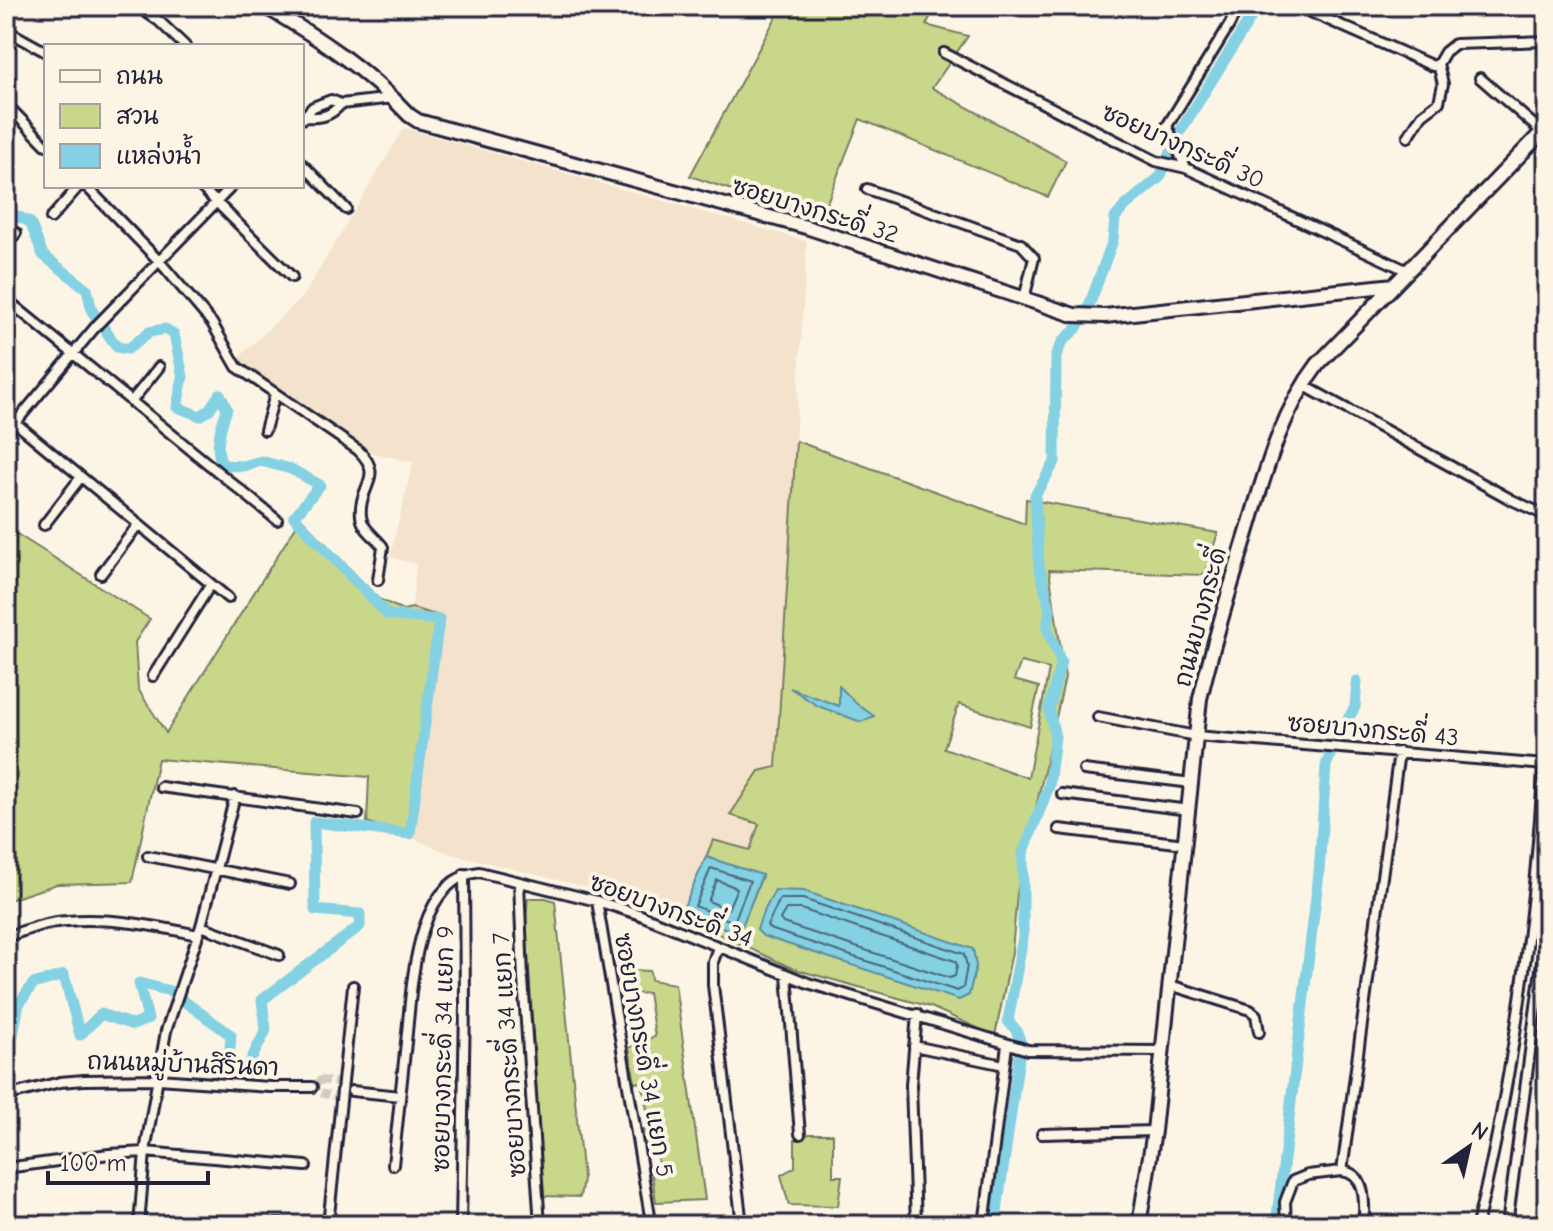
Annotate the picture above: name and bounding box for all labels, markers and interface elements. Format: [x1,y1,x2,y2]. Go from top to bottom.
legend [44,44,304,188]
text: ถนน [116,62,163,90]
street label: ซอยบางกระดี่ 30 [1098,90,1272,194]
text: สวน [116,102,159,130]
text: แหล่งน้ำ [116,133,202,170]
street label: ซอยบางกระดี่ 32 [728,164,904,249]
street label: ถนนบางกระดี่ [1160,542,1232,690]
street label: ซอยบางกระดี่ 43 [1286,701,1460,751]
street label: ซอยบางกระดี่ 34 [586,860,759,952]
street label: ซอยบางกระดี่ 34 แยก 9 [419,925,459,1173]
street label: ซอยบางกระดี่ 34 แยก 5 [609,930,687,1179]
street label: ซอยบางกระดี่ 34 แยก 7 [479,932,532,1179]
street label: ถนนหมู่บ้านสิรินดา [86,1046,279,1085]
north arrow [1429,1107,1509,1187]
text: N [1466,1116,1493,1146]
scale bar [48,1135,208,1185]
text: 100 m [60,1149,127,1177]

